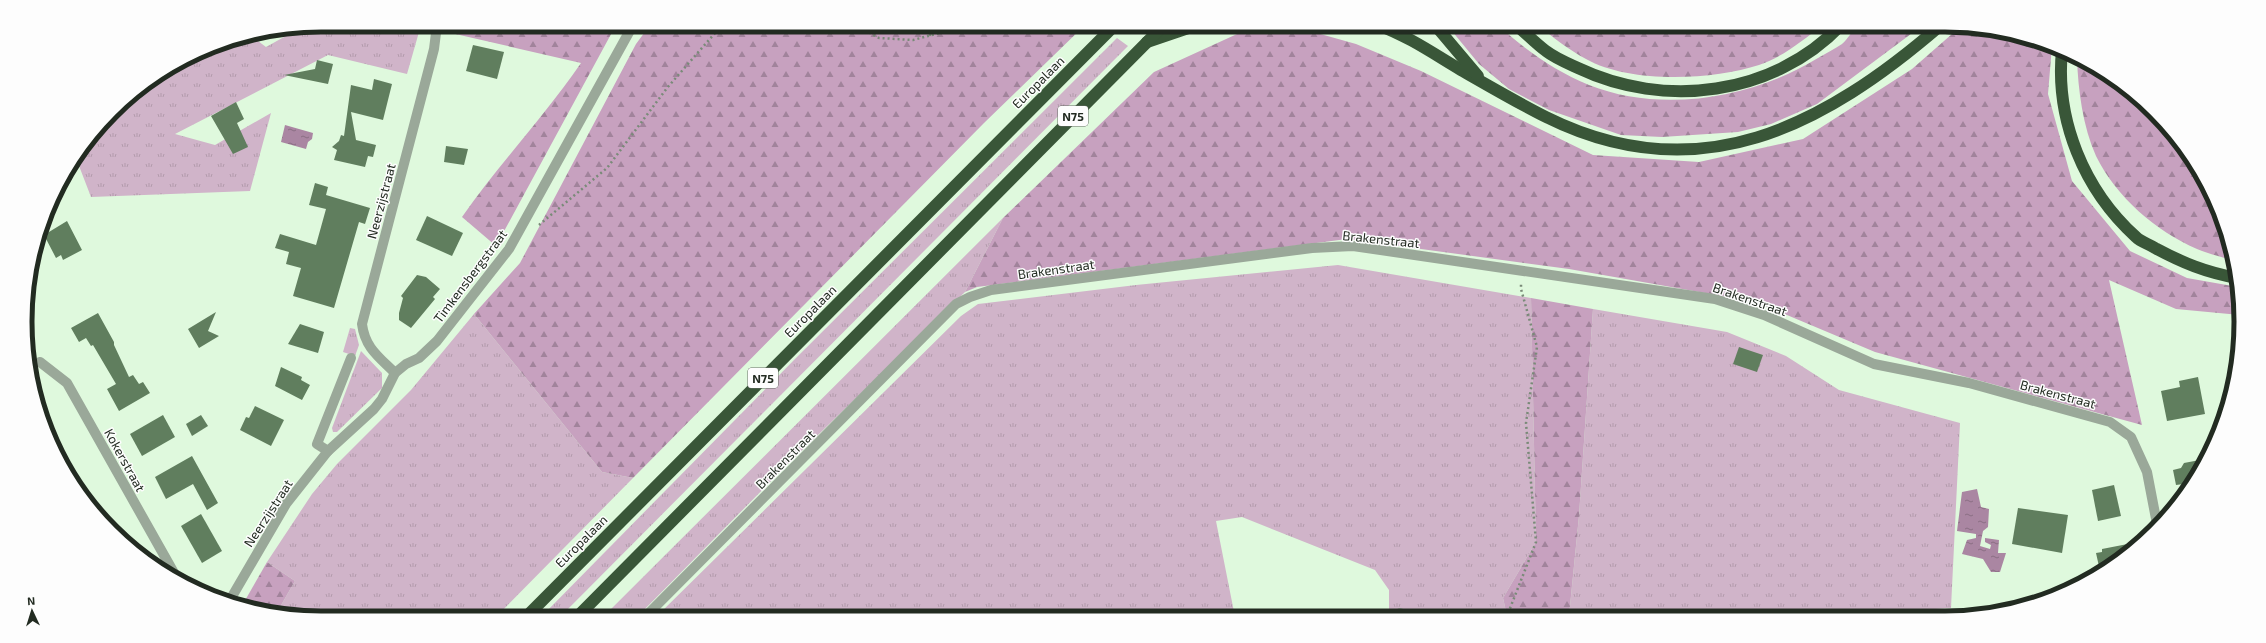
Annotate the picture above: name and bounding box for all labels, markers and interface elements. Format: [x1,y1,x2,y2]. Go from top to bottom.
street label: Europalaan [1008,52,1068,112]
road number: N75 [1058,106,1088,126]
street label: Neerzijstraat [363,161,399,240]
street label: Timkensbergstraat [430,226,510,326]
street label: Brakenstraat [1342,227,1420,251]
street label: Brakenstraat [1017,256,1095,282]
street label: Brakenstraat [1711,279,1789,319]
street label: Europalaan [780,281,840,341]
road number: N75 [748,368,778,388]
street label: Brakenstraat [2019,376,2097,412]
street label: Kokerstraat [101,426,149,494]
street label: Brakenstraat [752,426,818,492]
street label: Neerzijstraat [240,476,296,550]
street label: Europalaan [551,511,611,571]
north arrow [12,591,52,631]
text: N [27,594,36,607]

